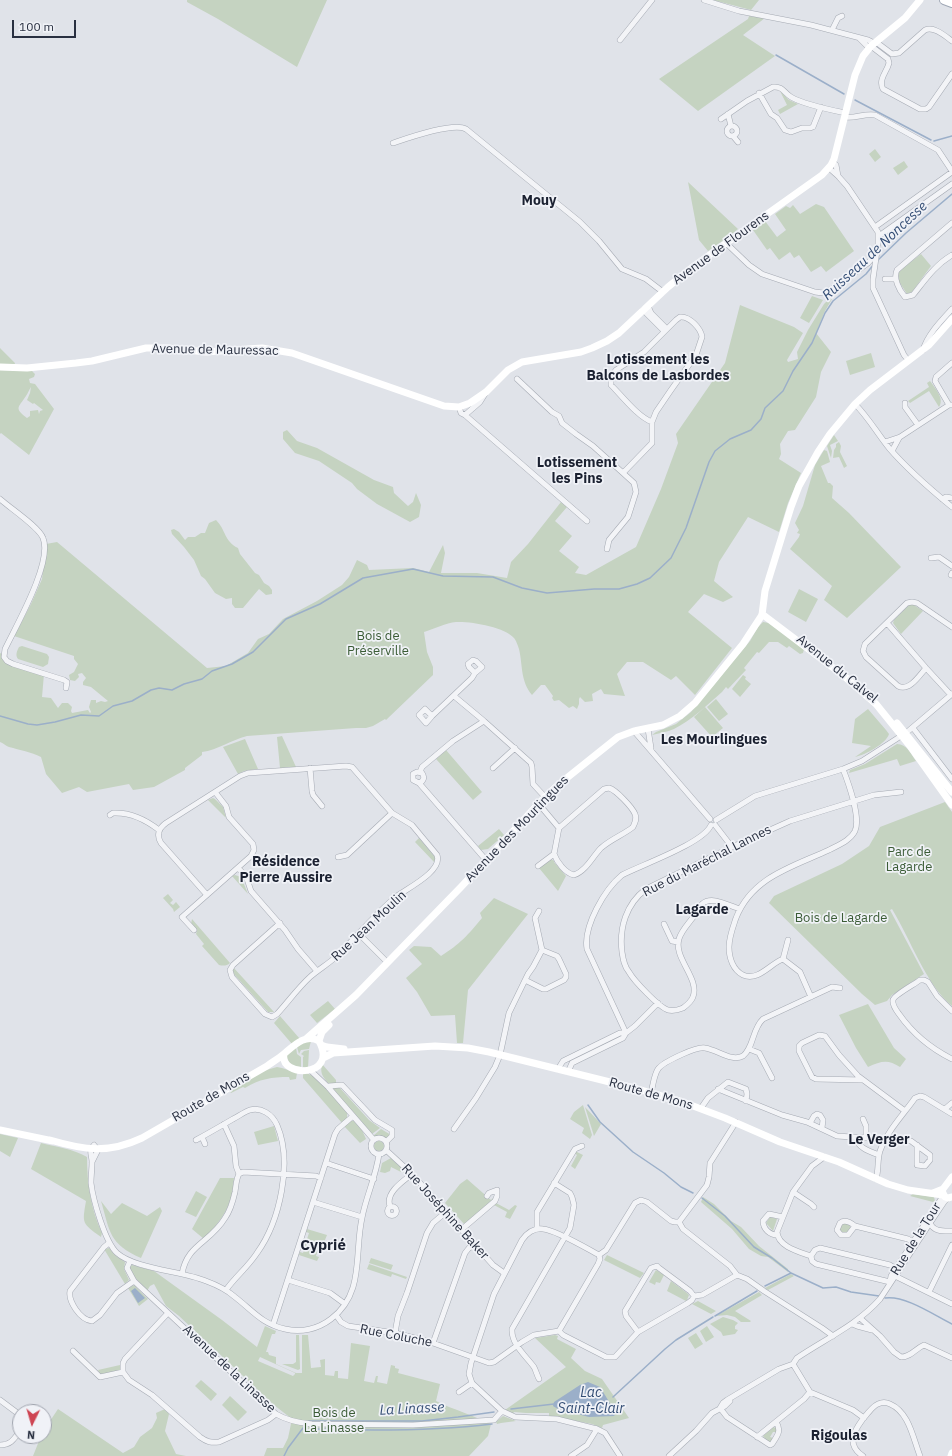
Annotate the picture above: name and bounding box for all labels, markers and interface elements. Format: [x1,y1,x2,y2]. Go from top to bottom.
scale bar [14,12,78,38]
text: 100 m [19,19,54,34]
district label: Mouy [521,193,557,209]
water label: Ruisseau de Noncesse [819,198,931,304]
street label: Avenue de Flourens [670,208,772,288]
street label: Avenue de Mauressac [151,341,279,359]
district label: Lotissement les Balcons de Lasbordes [587,352,729,384]
district label: Lotissement les Pins [537,455,617,488]
park label: Bois de Préserville [347,628,409,659]
street label: Avenue du Calvel [793,632,881,706]
district label: Les Mourlingues [661,732,767,748]
street label: Avenue des Mourlingues [462,772,572,886]
street label: Rue du Maréchal Lannes [640,822,774,900]
park label: Parc de Lagarde [886,844,932,875]
district label: Résidence Pierre Aussire [240,854,332,886]
street label: Rue Jean Moulin [328,887,410,965]
district label: Lagarde [675,902,729,918]
park label: Bois de Lagarde [795,910,887,926]
street label: Route de Mons [170,1069,252,1125]
street label: Route de Mons [607,1075,695,1113]
district label: Le Verger [848,1132,910,1148]
street label: Rue Joséphine Baker [398,1161,492,1263]
street label: Rue de la Tour [887,1200,945,1278]
district label: Cyprié [300,1237,346,1255]
street label: Rue Coluche [359,1321,433,1351]
street label: Avenue de la Linasse [179,1322,279,1416]
water label: Lac Saint-Clair [558,1385,624,1418]
water label: La Linasse [379,1399,445,1419]
north arrow [12,1404,52,1444]
park label: Bois de La Linasse [304,1405,364,1436]
text: N [26,1428,36,1442]
district label: Rigoulas [811,1428,867,1444]

